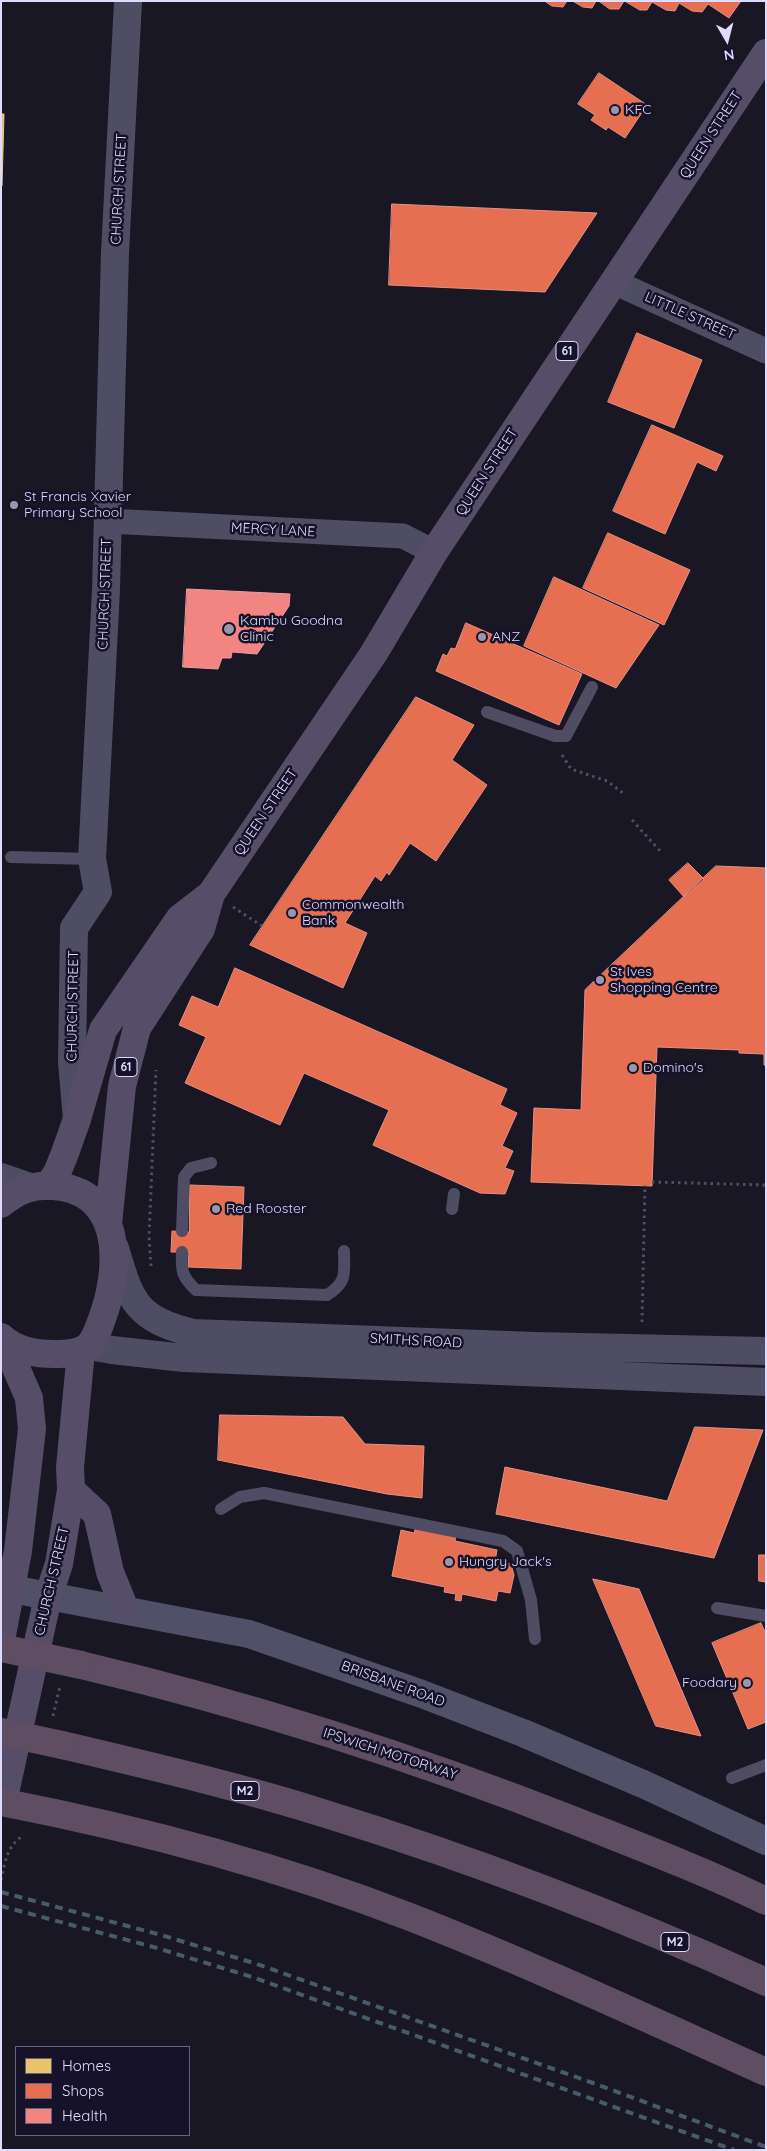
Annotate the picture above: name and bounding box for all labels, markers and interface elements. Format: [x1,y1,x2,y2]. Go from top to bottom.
north arrow [702,15,752,65]
text: N [723,45,735,64]
street label: QUEEN STREET [677,88,745,182]
place label: KFC [625,102,651,118]
marker: KFC [609,104,621,116]
street label: CHURCH STREET [108,133,130,245]
street label: LITTLE STREET [642,288,738,344]
road number: 61 [556,342,578,361]
street label: QUEEN STREET [453,425,521,519]
place label: St Francis Xavier Primary School [24,489,131,522]
marker: St Francis Xavier Primary School [8,499,20,511]
street label: MERCY LANE [231,519,315,541]
street label: CHURCH STREET [95,538,115,650]
place label: Kambu Goodna Clinic [240,613,343,646]
marker: Kambu Goodna Clinic [222,622,236,636]
place label: ANZ [492,629,520,645]
marker: ANZ [476,631,488,643]
street label: QUEEN STREET [231,766,301,858]
place label: Commonwealth Bank [302,897,405,930]
marker: Commonwealth Bank [286,907,298,919]
street label: CHURCH STREET [64,950,82,1062]
place label: St Ives Shopping Centre [610,964,718,996]
marker: St Ives Shopping Centre [594,974,606,986]
road number: 61 [115,1058,137,1076]
place label: Domino's [643,1060,703,1076]
marker: Domino's [627,1062,639,1074]
place label: Red Rooster [226,1201,306,1217]
marker: Red Rooster [210,1203,222,1215]
street label: SMITHS ROAD [370,1330,462,1352]
street label: CHURCH STREET [31,1525,73,1637]
place label: Hungry Jack's [459,1554,552,1570]
marker: Hungry Jack's [443,1556,455,1568]
street label: BRISBANE ROAD [339,1657,447,1711]
place label: Foodary [682,1675,737,1691]
marker: Foodary [741,1677,753,1689]
street label: IPSWICH MOTORWAY [321,1724,459,1784]
road number: M2 [231,1782,259,1800]
road number: M2 [661,1932,689,1951]
legend [15,2046,190,2136]
text: Homes [62,2056,111,2075]
text: Shops [62,2081,104,2100]
text: Health [62,2106,107,2125]

